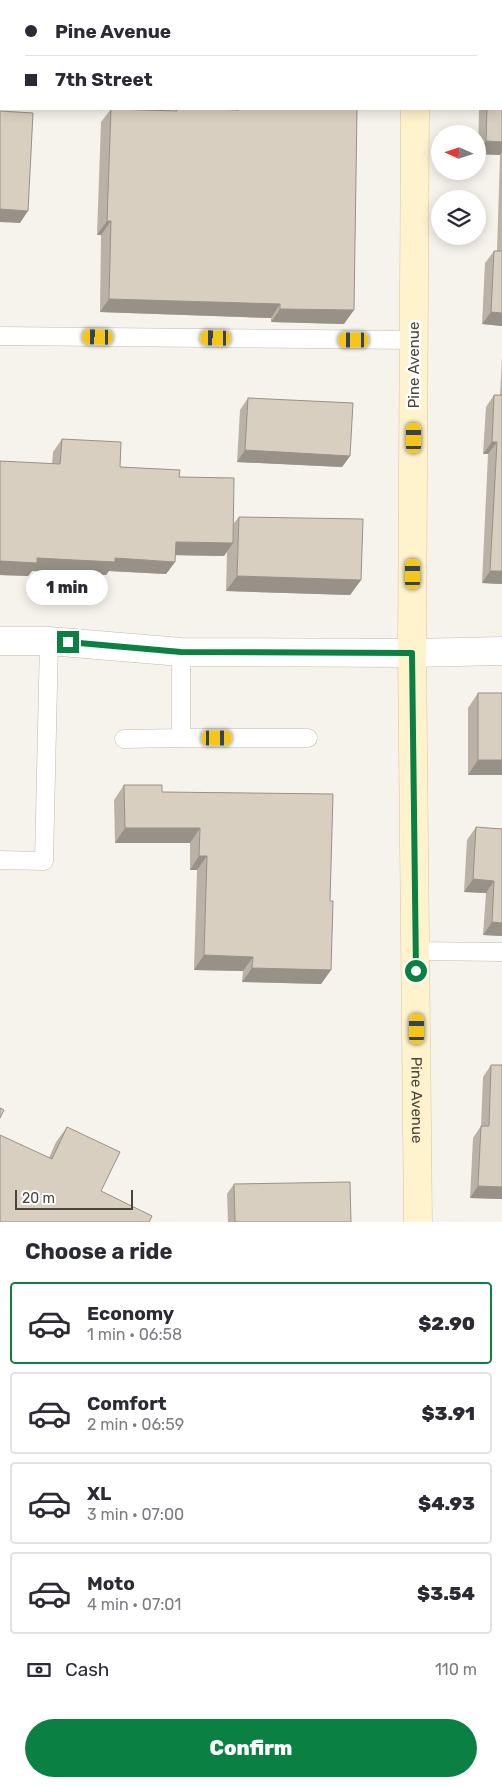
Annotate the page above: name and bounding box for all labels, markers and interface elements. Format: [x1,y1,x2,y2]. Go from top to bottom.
text: Pine Avenue [55,20,171,43]
text: 7th Street [55,68,153,91]
north arrow [431,125,486,180]
map controls [431,125,486,245]
button: layers [431,190,486,245]
street label: Pine Avenue [405,322,423,408]
car [82,329,113,345]
car [200,330,231,346]
car [339,333,369,348]
car [406,423,421,453]
car [405,559,420,589]
callout: 1 min [27,570,109,604]
text: 1 min [46,578,88,597]
route end [57,631,79,653]
car [202,731,232,746]
route start [405,960,427,982]
car [409,1014,424,1044]
street label: Pine Avenue [407,1057,426,1143]
scale bar [15,1187,132,1210]
text: 20 m [22,1190,55,1207]
text: Choose a ride [25,1238,172,1265]
icon: car [27,1301,72,1346]
text: Economy [87,1302,174,1325]
text: $2.90 [418,1312,475,1335]
text: 1 min · 06:58 [87,1325,182,1344]
icon: car [27,1391,72,1436]
text: Comfort [87,1392,167,1415]
text: $3.91 [421,1402,475,1425]
text: 2 min · 06:59 [87,1415,184,1434]
icon: car [27,1481,72,1526]
text: XL [87,1482,111,1505]
text: $4.93 [418,1492,475,1515]
text: 3 min · 07:00 [87,1505,184,1524]
icon: car [27,1571,72,1616]
text: Moto [87,1572,135,1595]
text: $3.54 [417,1582,475,1605]
text: 4 min · 07:01 [87,1595,181,1614]
icon: cash [25,1656,53,1684]
text: Cash [65,1658,109,1681]
text: 110 m [435,1660,477,1679]
button: Confirm [25,1719,477,1777]

